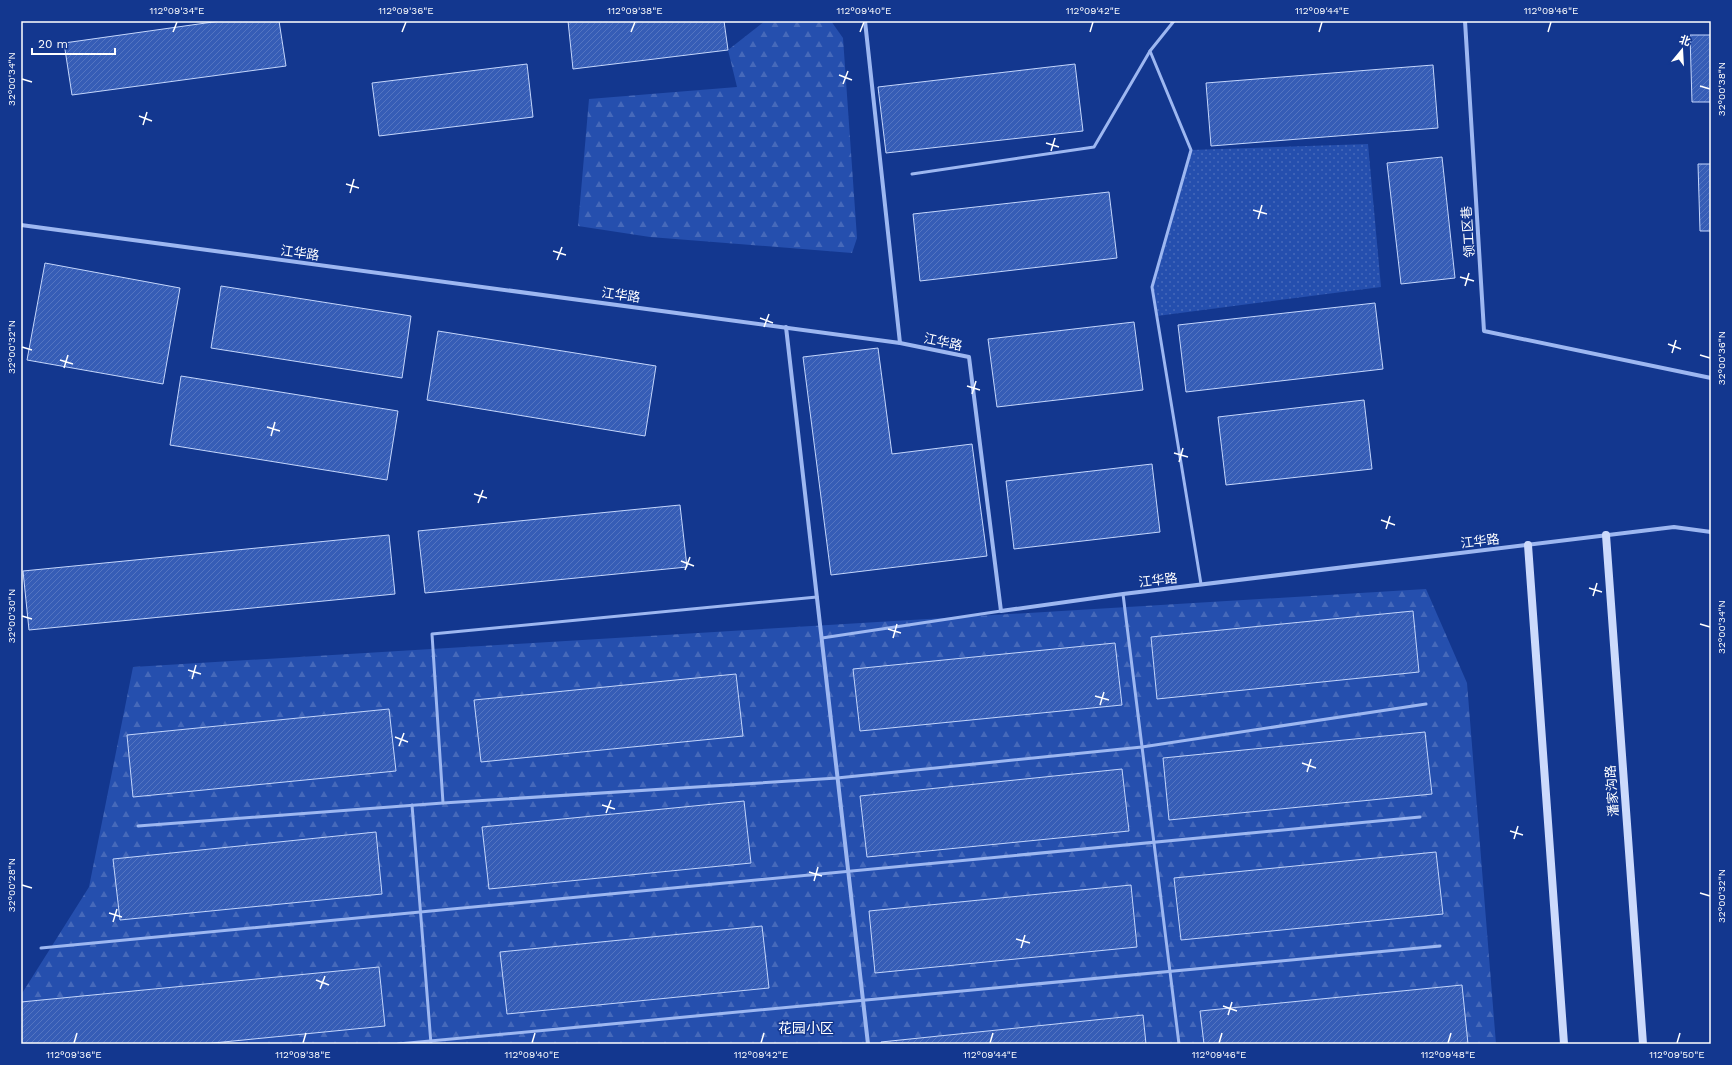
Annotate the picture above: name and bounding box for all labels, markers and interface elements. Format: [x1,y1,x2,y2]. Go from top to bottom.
text: 112°09'34"E [150,5,204,16]
text: 112°09'36"E [378,5,434,16]
text: 112°09'38"E [607,5,663,16]
text: 112°09'40"E [837,5,891,16]
text: 112°09'42"E [1066,5,1120,16]
text: 112°09'44"E [1295,5,1349,16]
text: 112°09'46"E [1524,5,1578,16]
scale bar [32,30,115,56]
north arrow [1662,30,1702,70]
text: 北 [1678,33,1692,49]
text: 20 m [38,37,68,51]
text: 32°00'34"N [6,52,17,106]
text: 32°00'38"N [1716,62,1727,116]
street label: 领工区巷 [1459,206,1477,258]
street label: 江华路 [280,243,320,263]
street label: 江华路 [601,285,641,305]
text: 32°00'32"N [6,320,17,374]
street label: 江华路 [922,331,964,353]
text: 32°00'36"N [1716,331,1727,385]
street label: 江华路 [1460,531,1500,551]
street label: 江华路 [1138,570,1178,590]
text: 32°00'30"N [6,589,17,643]
text: 32°00'34"N [1716,600,1727,654]
street label: 潘家沟路 [1603,765,1621,817]
text: 32°00'28"N [6,858,17,912]
text: 32°00'32"N [1716,869,1727,923]
district label: 花园小区 [778,1020,834,1036]
text: 112°09'36"E [46,1049,102,1060]
text: 112°09'38"E [275,1049,331,1060]
text: 112°09'40"E [505,1049,559,1060]
text: 112°09'42"E [734,1049,788,1060]
text: 112°09'44"E [963,1049,1017,1060]
text: 112°09'46"E [1192,1049,1246,1060]
text: 112°09'48"E [1421,1049,1475,1060]
text: 112°09'50"E [1649,1049,1705,1060]

